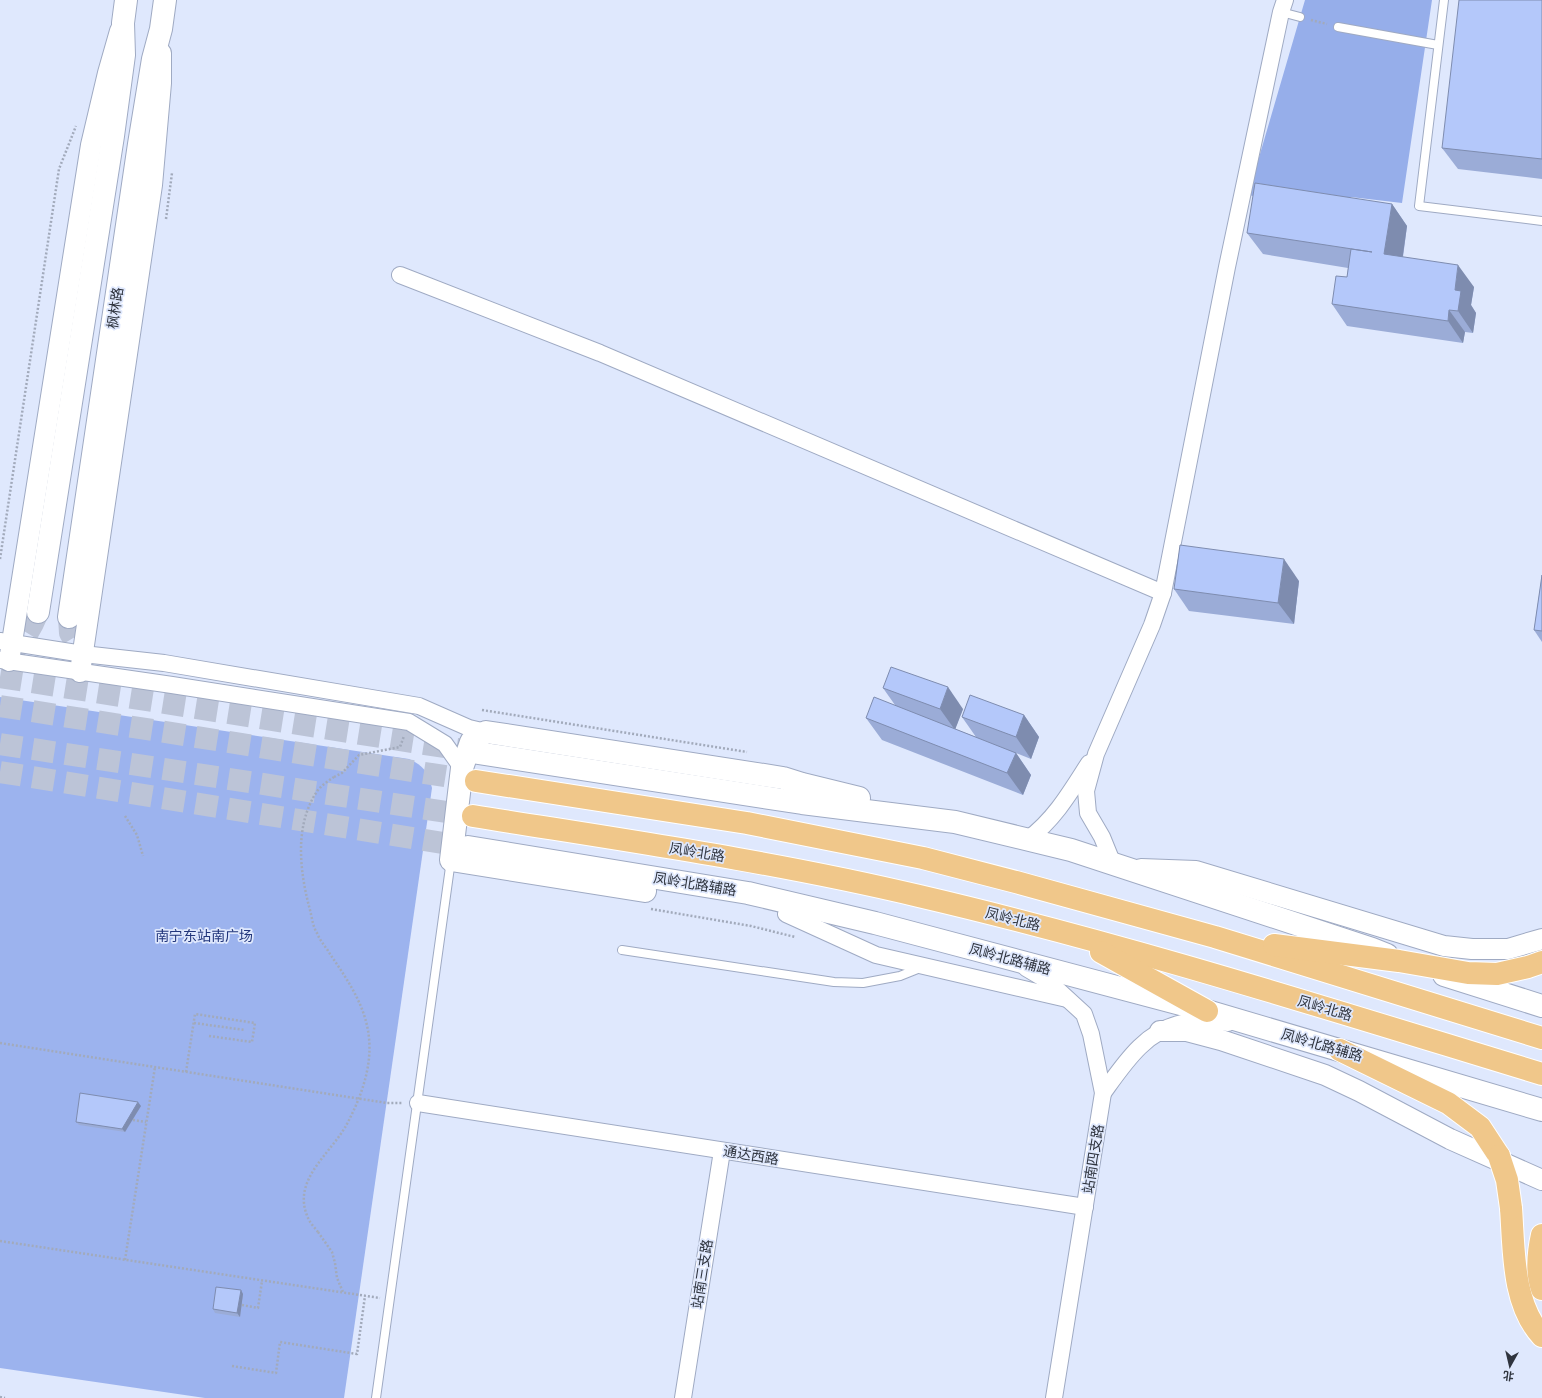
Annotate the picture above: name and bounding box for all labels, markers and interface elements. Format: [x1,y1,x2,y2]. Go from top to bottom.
street label: 枫林路 [103,286,127,330]
street label: 凤岭北路 [668,839,726,865]
street label: 凤岭北路辅路 [652,869,738,899]
street label: 凤岭北路 [984,903,1042,935]
park label: 南宁东站南广场 [155,927,253,945]
street label: 凤岭北路辅路 [967,939,1053,979]
street label: 凤岭北路 [1296,992,1354,1024]
street label: 凤岭北路辅路 [1279,1025,1365,1065]
street label: 站南四支路 [1079,1123,1107,1195]
street label: 通达西路 [722,1142,780,1168]
street label: 站南三支路 [688,1238,716,1310]
north arrow [1490,1346,1530,1386]
text: 北 [1502,1368,1515,1384]

